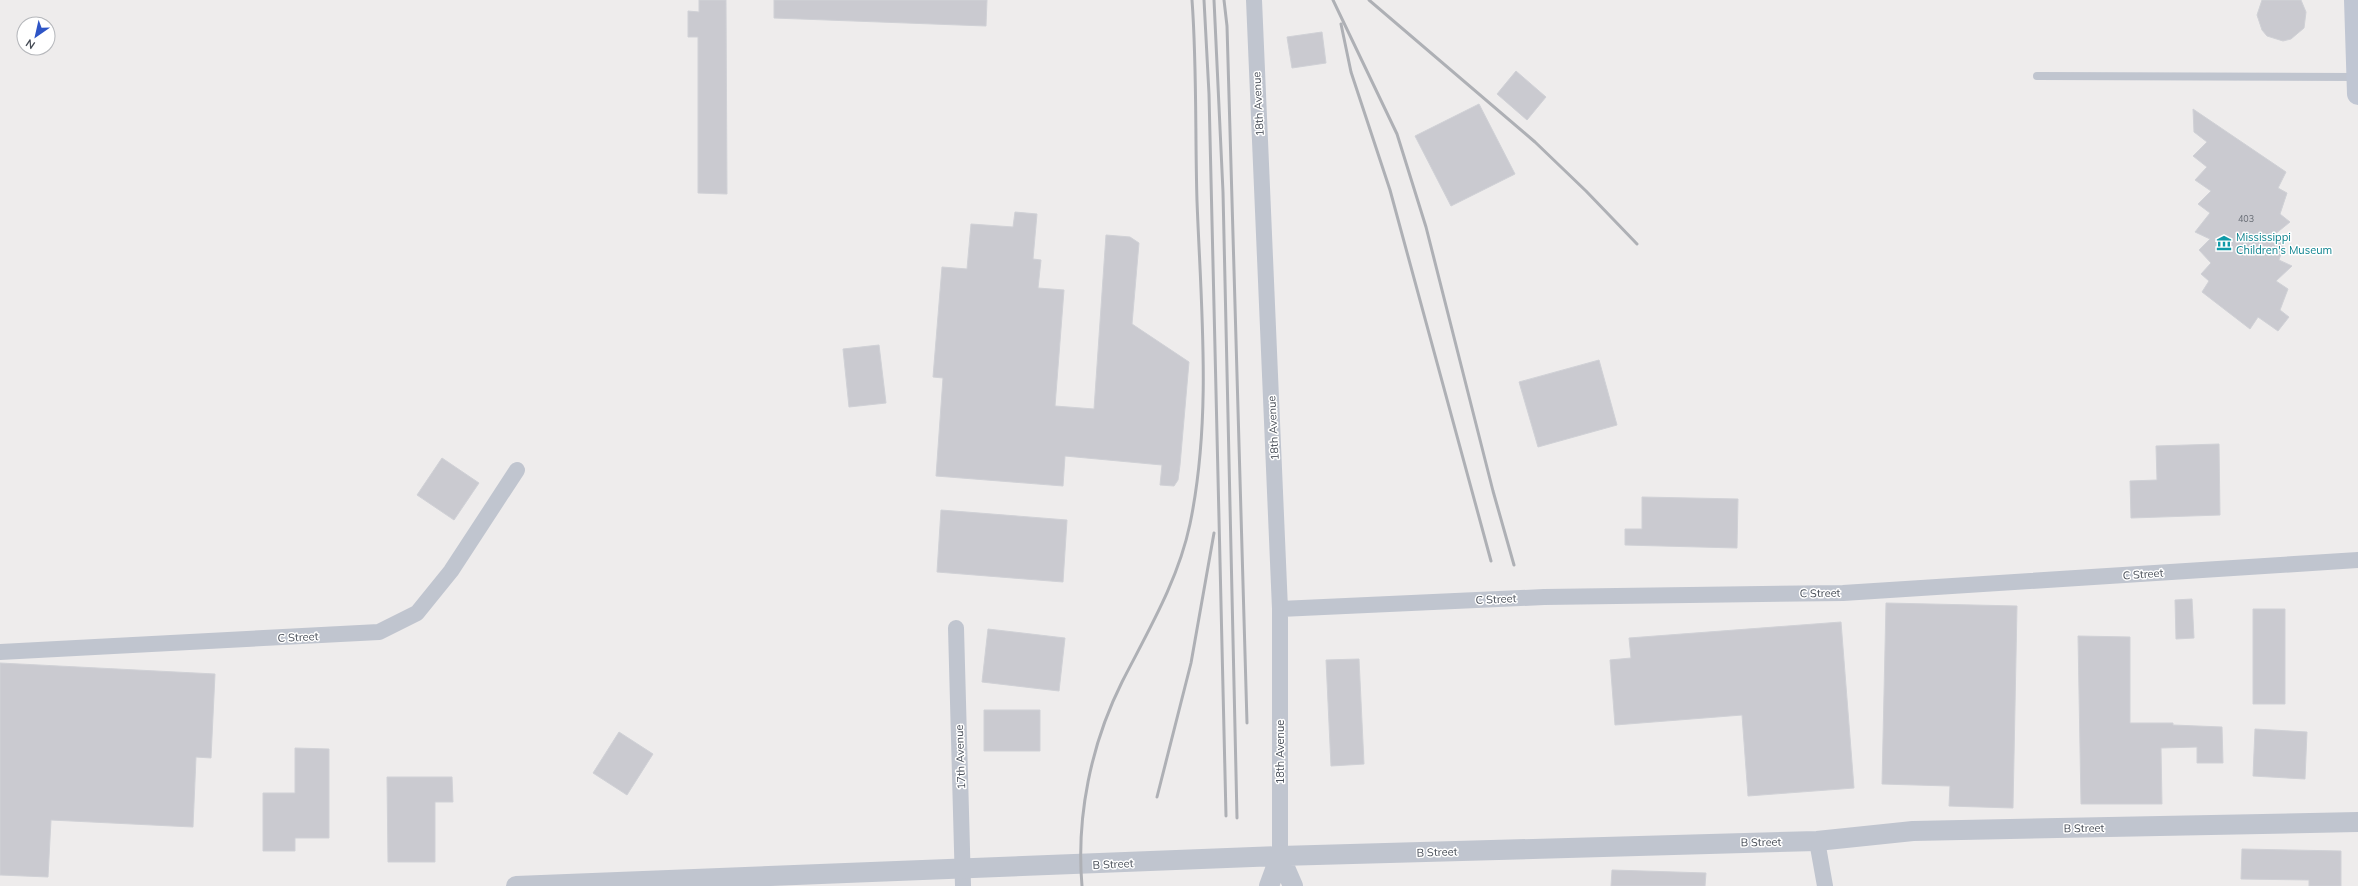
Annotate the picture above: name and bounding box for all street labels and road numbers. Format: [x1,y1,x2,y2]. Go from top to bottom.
street label: 18th Avenue [1249,71,1267,137]
street label: 18th Avenue [1264,395,1282,461]
street label: C Street [2122,566,2164,582]
street label: C Street [1799,586,1841,600]
street label: C Street [1475,591,1517,607]
street label: C Street [277,629,319,645]
street label: 18th Avenue [1273,720,1287,784]
street label: 17th Avenue [952,724,968,790]
street label: B Street [2063,821,2105,835]
street label: B Street [1740,835,1782,849]
street label: B Street [1416,844,1458,860]
street label: B Street [1092,856,1134,872]

